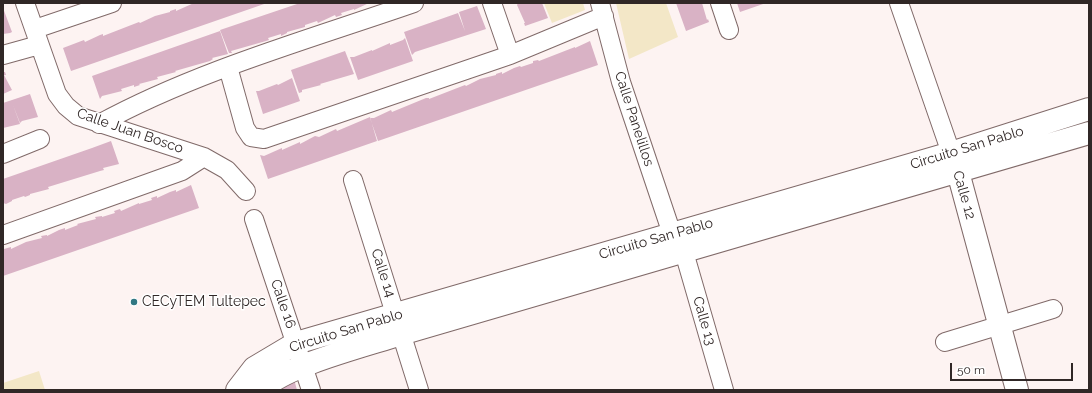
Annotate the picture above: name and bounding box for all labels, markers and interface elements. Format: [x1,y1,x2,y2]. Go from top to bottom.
street label: Calle Panelillos [611,69,657,169]
street label: Calle Juan Bosco [75,105,185,157]
street label: Circuito San Pablo [908,123,1026,173]
street label: Calle 12 [949,169,979,221]
street label: Circuito San Pablo [597,215,715,263]
street label: Calle 14 [367,246,399,300]
street label: Calle 16 [267,277,299,331]
place label: CECyTEM Tultepec [142,294,266,310]
street label: Calle 13 [689,295,719,347]
marker: CECyTEM Tultepec [129,297,139,307]
street label: Circuito San Pablo [287,306,405,356]
scale bar [952,355,1075,381]
text: 50 m [957,363,985,377]

